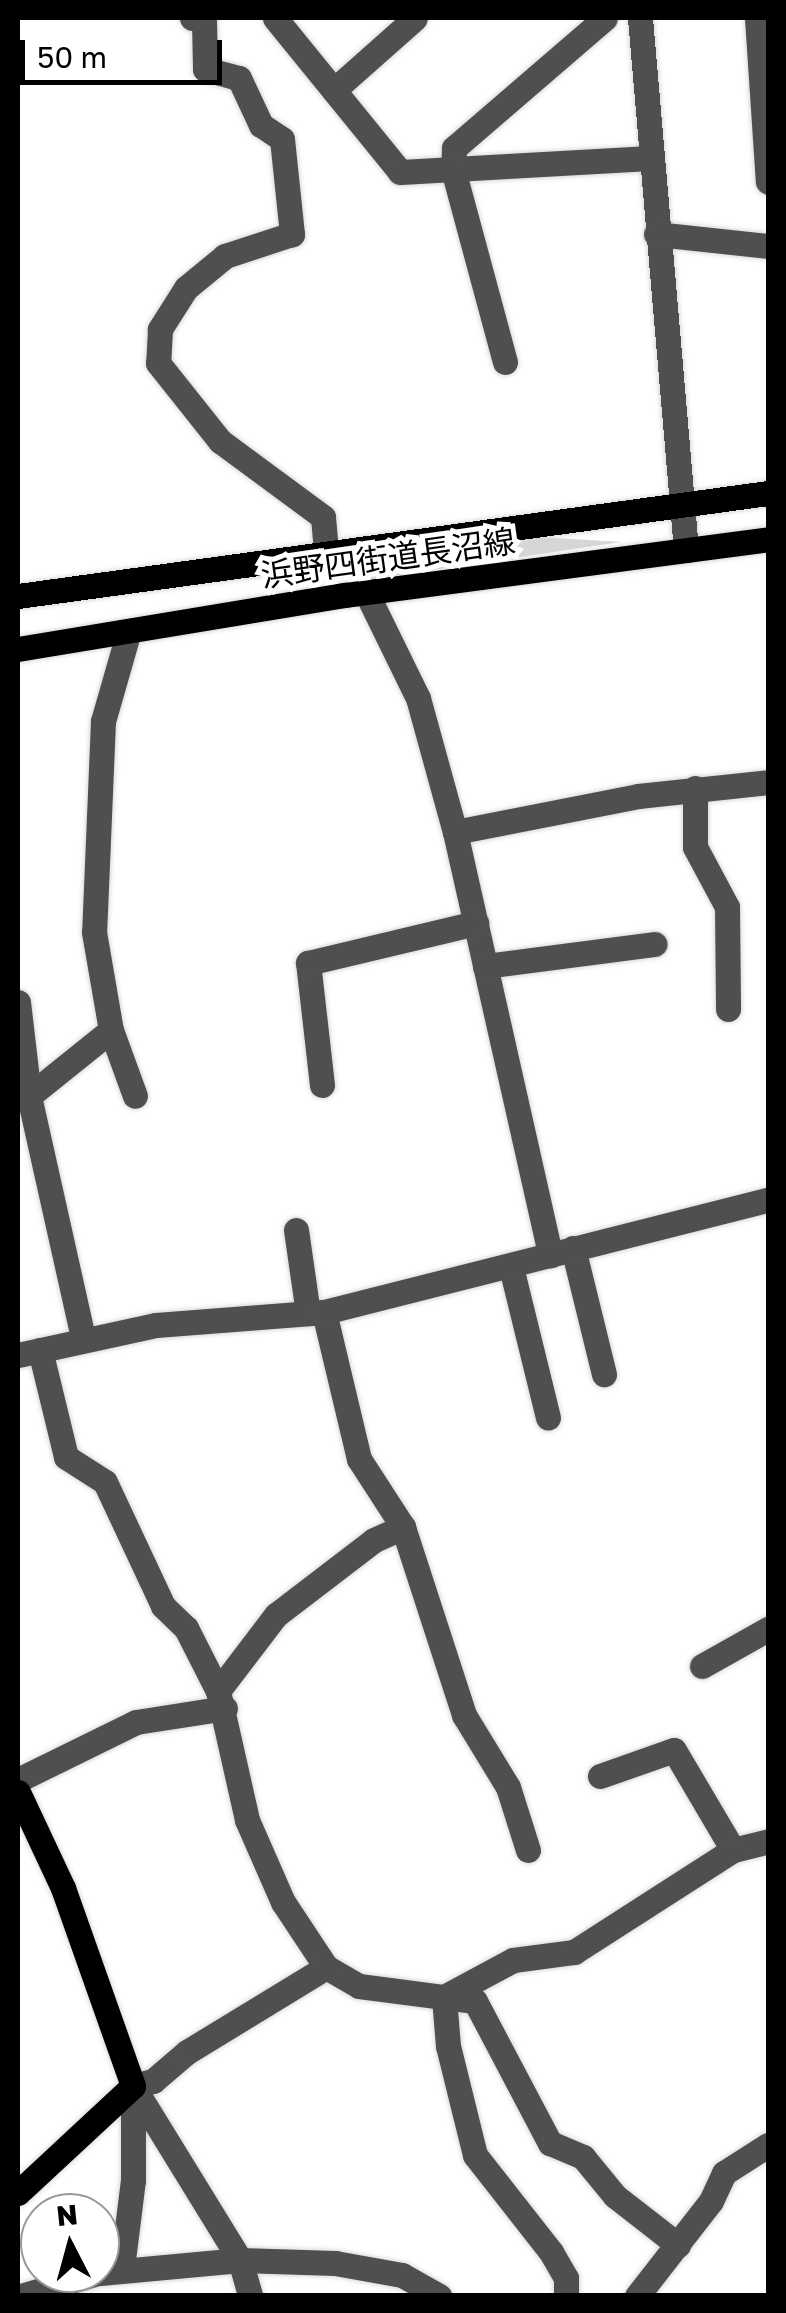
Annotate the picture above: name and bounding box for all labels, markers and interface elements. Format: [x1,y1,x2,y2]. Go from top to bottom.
scale bar [25,20,228,82]
text: 50 m [37,39,107,75]
street label: 浜野四街道長沼線 [259,521,517,595]
north arrow [20,2193,120,2293]
text: N [55,2197,79,2232]

